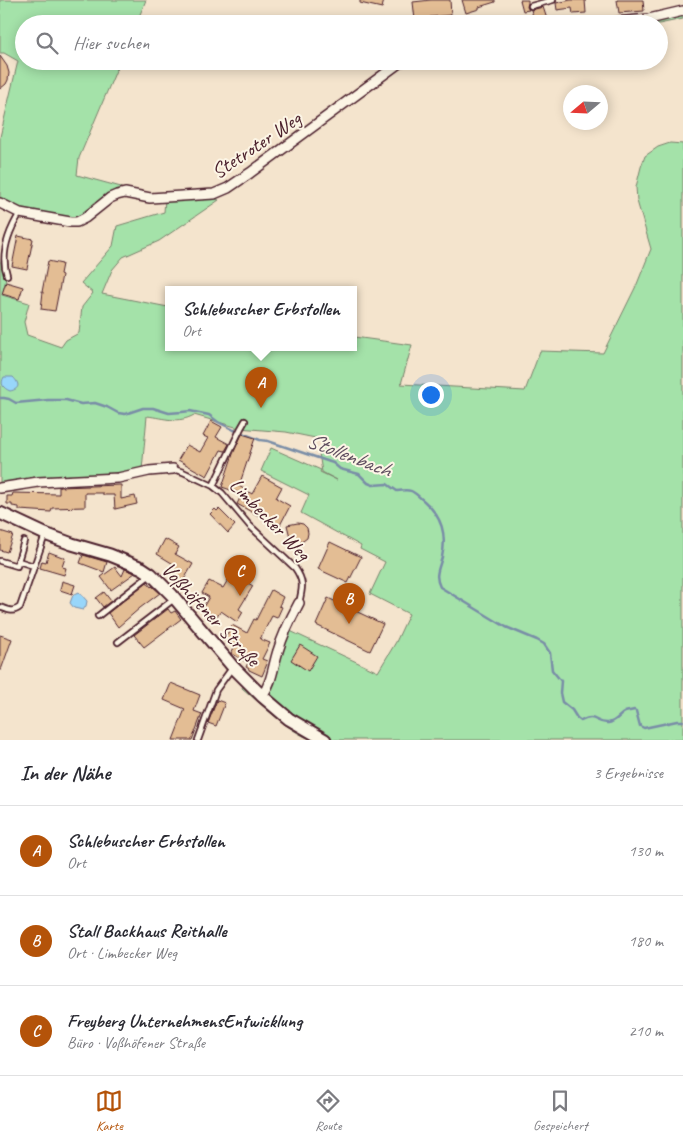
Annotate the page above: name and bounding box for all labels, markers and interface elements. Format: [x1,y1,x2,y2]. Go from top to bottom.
search box [15,15,668,70]
icon: search [33,29,61,57]
text: Hier suchen [73,31,149,55]
north arrow [563,85,608,130]
street label: Stetroter Weg [206,105,307,184]
popup [165,286,357,351]
text: Schlebuscher Erbstollen [182,297,340,321]
text: Ort [182,321,201,341]
pin: A [245,367,277,408]
your location [418,382,444,408]
water label: Stollenbach [303,426,397,484]
street label: Limbecker Weg [224,472,317,567]
pin: C [224,555,256,596]
street label: Voßhöfener Straße [156,556,267,673]
pin: B [333,583,365,624]
text: In der Nähe [20,760,110,786]
text: 3 Ergebnisse [594,763,663,783]
text: Schlebuscher Erbstollen [67,829,225,853]
text: A [32,841,40,861]
text: 130 m [629,841,663,861]
text: Ort [67,853,86,873]
text: Stall Backhaus Reithalle [67,919,227,943]
text: B [32,931,40,951]
text: 180 m [629,931,663,951]
text: Ort · Limbecker Weg [67,943,177,963]
text: Freyberg UnternehmensEntwicklung [67,1009,302,1033]
text: C [32,1021,40,1041]
text: 210 m [629,1021,663,1041]
text: Büro · Voßhöfener Straße [67,1033,205,1053]
tab: Karte [95,1087,123,1134]
tab: Route [314,1087,342,1134]
tab: Gespeichert [533,1087,588,1134]

